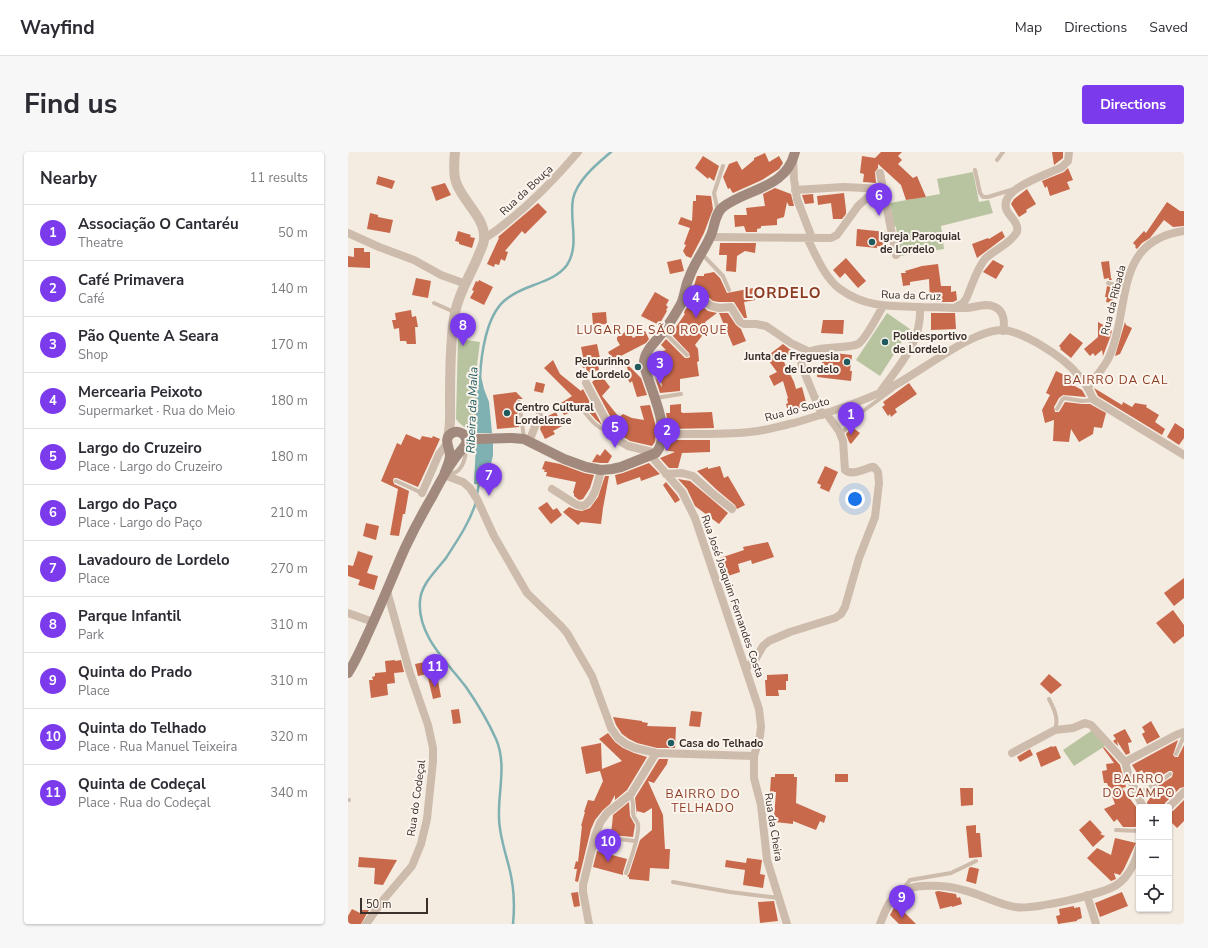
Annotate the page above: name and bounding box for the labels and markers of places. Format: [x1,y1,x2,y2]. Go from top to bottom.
pin: 6 [866,183,892,216]
place label: Igreja Paroquial de Lordelo [880,229,961,257]
marker: Igreja Paroquial de Lordelo [867,237,877,247]
pin: 4 [683,285,709,318]
pin: 8 [450,313,476,346]
place label: Polidesportivo de Lordelo [893,329,967,357]
marker: Polidesportivo de Lordelo [880,337,890,347]
place label: Junta de Freguesia de Lordelo [743,349,839,377]
pin: 3 [647,351,673,384]
place label: Pelourinho de Lordelo [575,354,630,382]
marker: Junta de Freguesia de Lordelo [842,357,852,367]
marker: Pelourinho de Lordelo [633,362,643,372]
place label: Centro Cultural Lordelense [515,400,594,428]
pin: 1 [838,402,864,435]
marker: Centro Cultural Lordelense [502,408,512,418]
pin: 5 [602,415,628,448]
pin: 2 [654,418,680,451]
pin: 7 [476,463,502,496]
pin: 11 [422,654,448,687]
place label: Casa do Telhado [679,736,763,751]
marker: Casa do Telhado [666,738,676,748]
pin: 10 [595,829,621,862]
pin: 9 [889,885,915,918]

